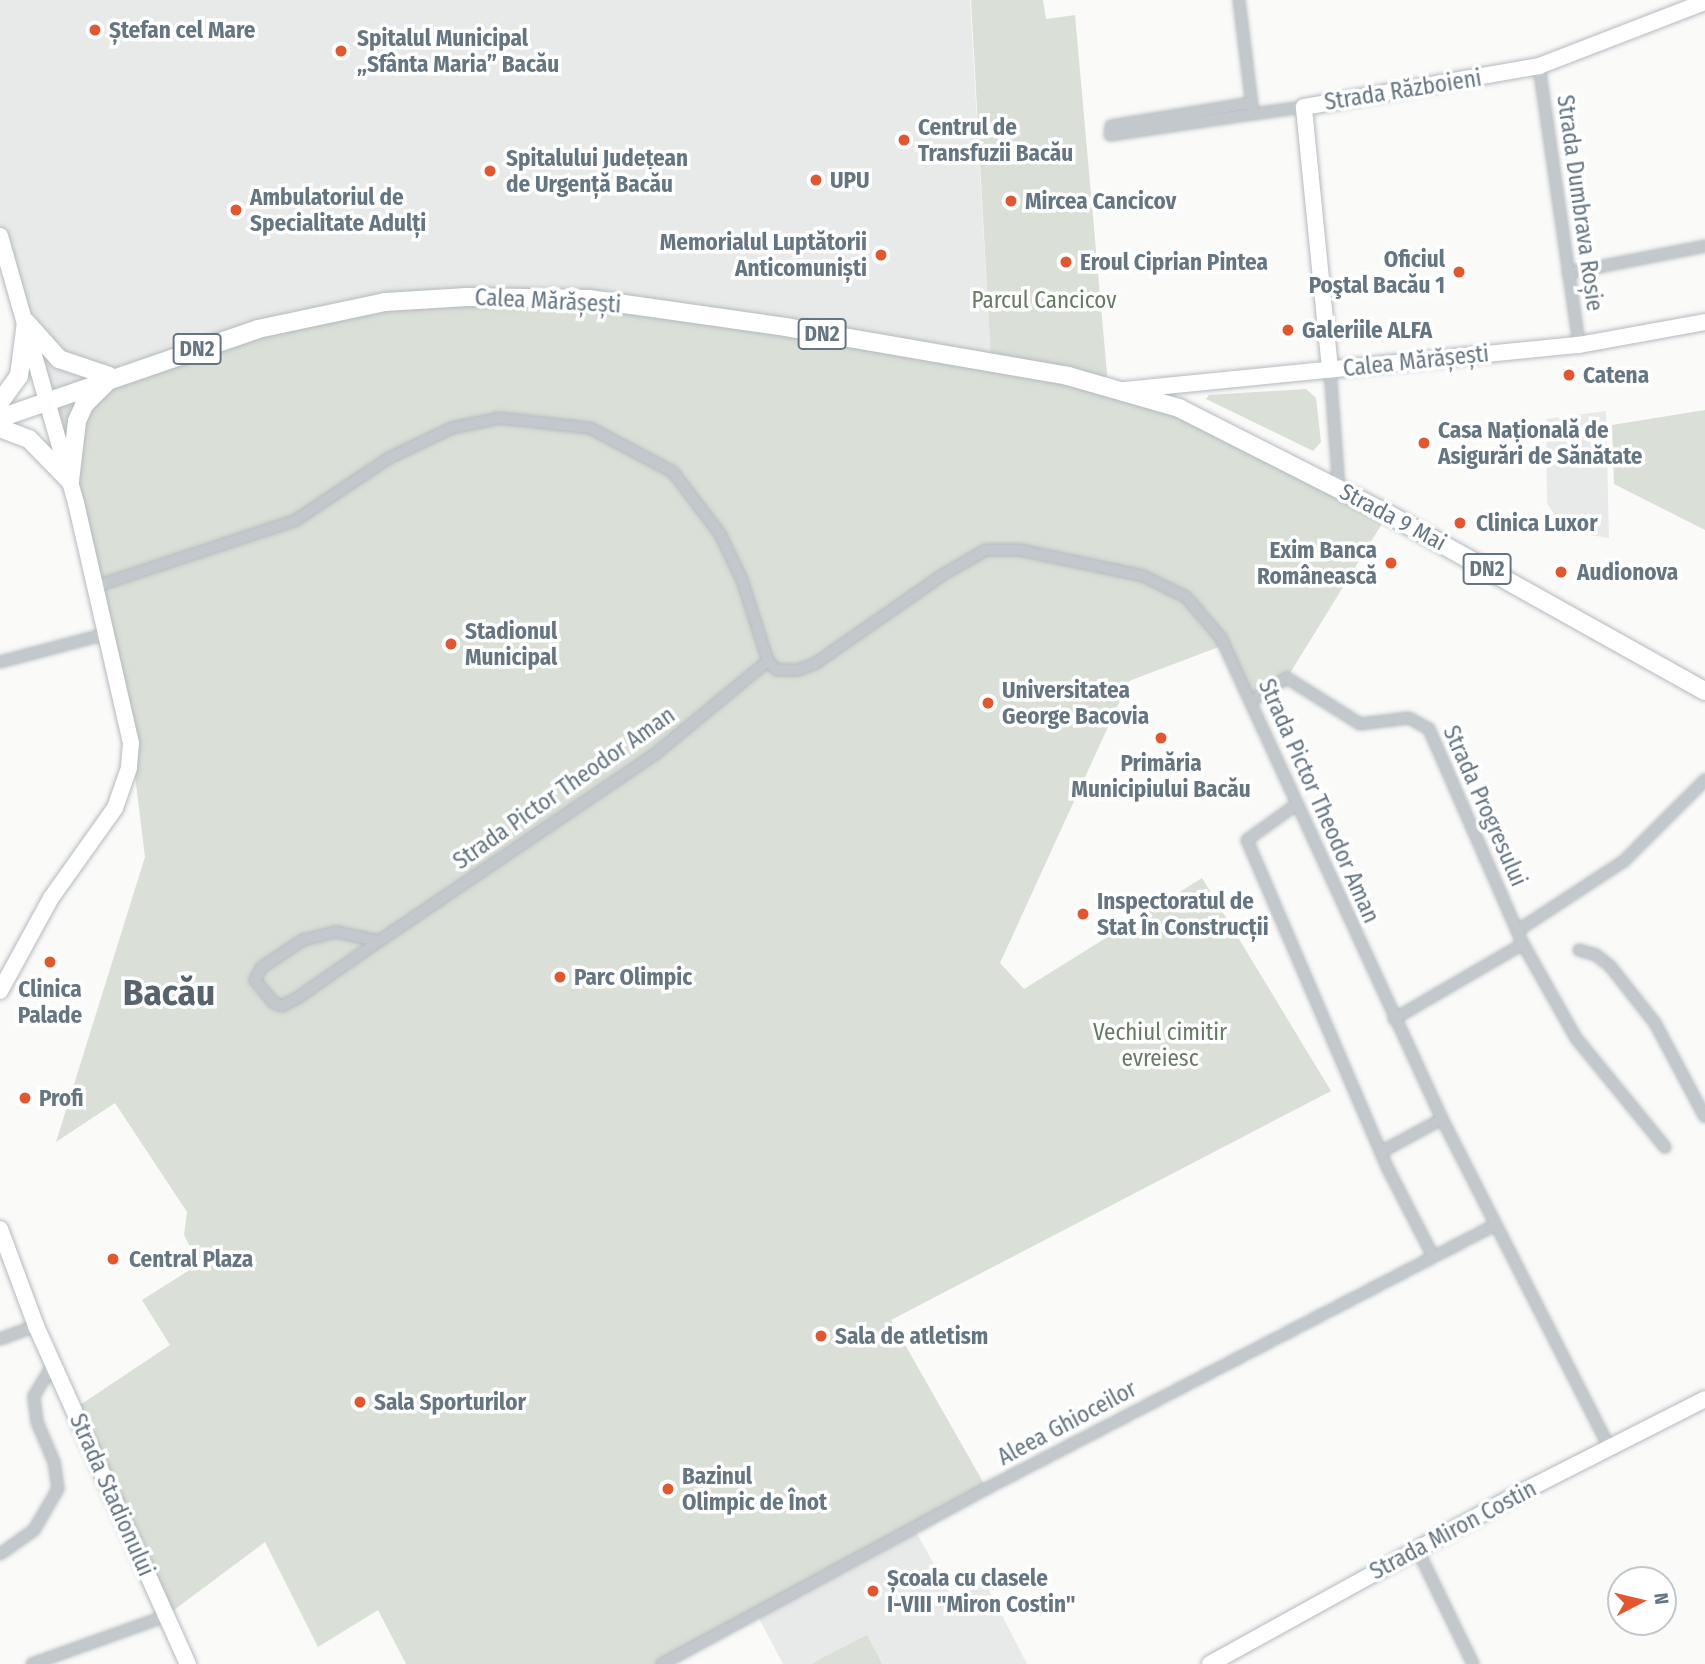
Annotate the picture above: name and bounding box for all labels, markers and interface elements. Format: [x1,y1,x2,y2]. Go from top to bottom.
place label: Ștefan cel Mare [109,16,255,44]
marker: Ștefan cel Mare [87,22,103,38]
place label: Spitalul Municipal „Sfânta Maria” Bacău [357,24,559,78]
marker: Spitalul Municipal „Sfânta Maria” Bacău [331,41,351,61]
street label: Strada Războieni [1323,64,1483,116]
street label: Strada Dumbrava Roșie [1551,93,1609,313]
place label: Centrul de Transfuzii Bacău [918,113,1073,167]
marker: Centrul de Transfuzii Bacău [896,132,912,148]
place label: Spitalului Județean de Urgență Bacău [506,144,688,198]
marker: Spitalului Județean de Urgență Bacău [480,161,500,181]
place label: UPU [830,166,870,194]
marker: UPU [808,172,824,188]
place label: Ambulatoriul de Specialitate Adulți [250,183,426,237]
place label: Mircea Cancicov [1025,187,1176,215]
marker: Mircea Cancicov [1003,193,1019,209]
marker: Ambulatoriul de Specialitate Adulți [228,202,244,218]
place label: Memorialul Luptătorii Anticomuniști [660,228,867,282]
place label: Oficiul Poştal Bacău 1 [1309,245,1445,299]
marker: Memorialul Luptătorii Anticomuniști [873,247,889,263]
place label: Eroul Ciprian Pintea [1080,248,1268,276]
marker: Eroul Ciprian Pintea [1058,254,1074,270]
marker: Oficiul Poştal Bacău 1 [1451,264,1467,280]
street label: Calea Mărășești [474,283,622,319]
park label: Parcul Cancicov [972,286,1116,314]
road number: DN2 [798,316,846,352]
place label: Galeriile ALFA [1302,316,1432,344]
marker: Galeriile ALFA [1280,322,1296,338]
road number: DN2 [172,332,222,366]
street label: Calea Mărășești [1342,340,1490,382]
place label: Catena [1583,361,1649,389]
marker: Catena [1561,367,1577,383]
place label: Casa Națională de Asigurări de Sănătate [1438,416,1642,470]
marker: Casa Națională de Asigurări de Sănătate [1416,435,1432,451]
street label: Strada 9 Mai [1335,477,1451,557]
place label: Clinica Luxor [1476,509,1598,537]
marker: Clinica Luxor [1450,513,1470,533]
place label: Exim Banca Românească [1257,536,1377,590]
road number: DN2 [1462,552,1512,586]
marker: Exim Banca Românească [1383,555,1399,571]
place label: Audionova [1577,558,1678,586]
marker: Audionova [1551,562,1571,582]
place label: Stadionul Municipal [465,617,557,671]
marker: Stadionul Municipal [443,636,459,652]
street label: Strada Pictor Theodor Aman [1253,675,1385,927]
place label: Universitatea George Bacovia [1002,676,1149,730]
marker: Universitatea George Bacovia [980,695,996,711]
street label: Strada Pictor Theodor Aman [448,701,680,875]
street label: Strada Progresului [1437,721,1533,891]
marker: Primăria Municipiului Bacău [1153,730,1169,746]
place label: Primăria Municipiului Bacău [1071,749,1251,803]
place label: Inspectoratul de Stat În Construcții [1097,887,1269,941]
marker: Inspectoratul de Stat În Construcții [1075,906,1091,922]
marker: Clinica Palade [40,952,60,972]
place label: Parc Olimpic [574,963,692,991]
marker: Parc Olimpic [552,969,568,985]
district label: Bacău [123,971,215,1015]
place label: Clinica Palade [18,975,82,1029]
park label: Vechiul cimitir evreiesc [1093,1018,1227,1072]
place label: Profi [39,1084,84,1112]
marker: Profi [17,1090,33,1106]
place label: Central Plaza [129,1245,253,1273]
marker: Central Plaza [103,1249,123,1269]
place label: Sala de atletism [835,1322,988,1350]
marker: Sala de atletism [813,1328,829,1344]
street label: Aleea Ghioceilor [993,1375,1141,1471]
place label: Sala Sporturilor [374,1388,526,1416]
marker: Sala Sporturilor [352,1394,368,1410]
street label: Strada Stadionului [64,1410,160,1580]
place label: Bazinul Olimpic de Înot [682,1462,827,1516]
street label: Strada Miron Costin [1365,1475,1541,1585]
marker: Bazinul Olimpic de Înot [660,1481,676,1497]
place label: Școala cu clasele I-VIII "Miron Costin" [887,1564,1076,1618]
north arrow [1607,1566,1677,1636]
marker: Școala cu clasele I-VIII "Miron Costin" [865,1583,881,1599]
text: N [1649,1592,1673,1606]

